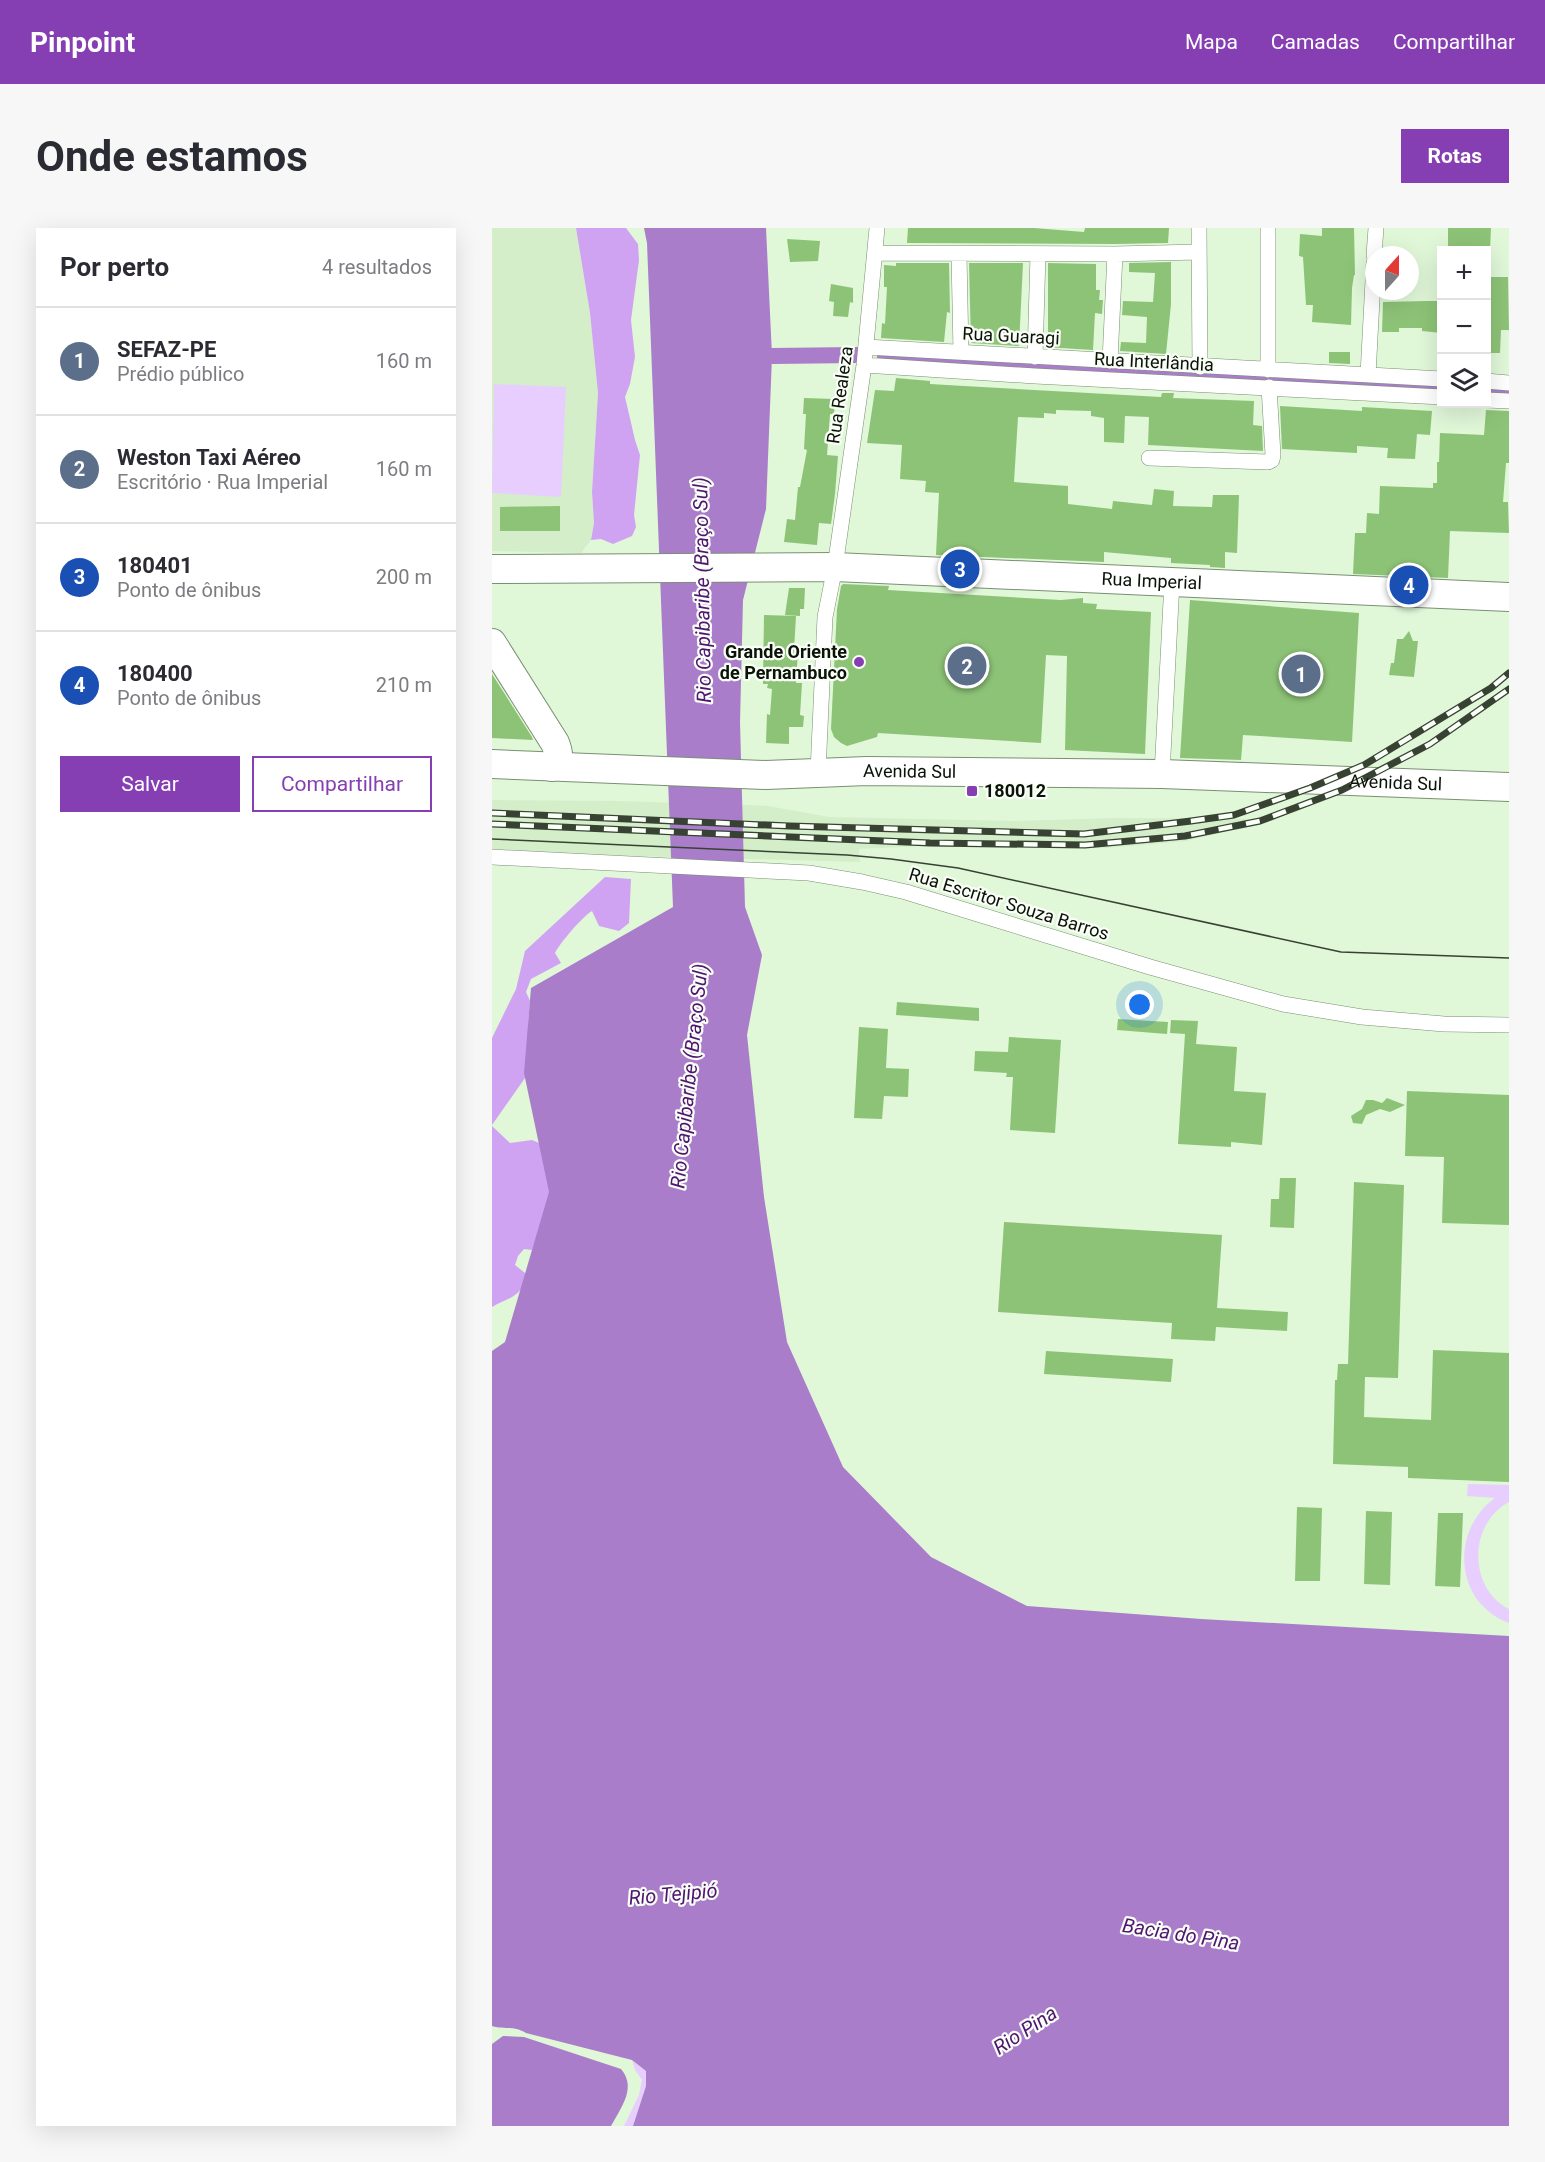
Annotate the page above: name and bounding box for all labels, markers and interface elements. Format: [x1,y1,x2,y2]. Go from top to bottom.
text: Pinpoint [30,26,135,59]
text: Mapa [1185,30,1238,54]
text: Camadas [1271,30,1360,54]
text: Compartilhar [1393,30,1515,54]
button: Rotas [1401,129,1509,183]
text: Onde estamos [36,132,308,181]
north arrow [1365,246,1419,300]
map controls [1437,246,1491,408]
button: + [1437,246,1491,300]
text: Por perto [60,252,169,282]
text: 4 resultados [322,255,432,279]
button: − [1437,300,1491,354]
street label: Rua Guaragi [962,322,1060,349]
text: SEFAZ-PE [117,337,216,362]
street label: Rua Realeza [822,345,857,445]
street label: Rua Interlândia [1094,348,1215,375]
text: 1 [74,349,85,373]
text: 160 m [376,349,432,373]
button: layers [1437,354,1491,408]
text: Prédio público [117,362,244,386]
text: Weston Taxi Aéreo [117,445,301,470]
text: 2 [74,457,85,481]
text: 160 m [376,457,432,481]
text: Escritório · Rua Imperial [117,470,328,494]
water label: Rio Capibaribe (Braço Sul) [688,477,716,703]
pin: 3 [940,546,980,592]
text: 180401 [117,553,193,578]
pin: 4 [1390,562,1428,608]
text: 3 [74,565,85,589]
text: 200 m [376,565,432,589]
street label: Rua Imperial [1101,568,1202,593]
text: Ponto de ônibus [117,578,261,602]
place label: Grande Oriente de Pernambuco [720,641,847,683]
pin: 2 [948,644,986,688]
pin: 1 [1282,652,1320,696]
marker: Grande Oriente de Pernambuco [852,655,866,669]
text: 180400 [117,661,193,686]
text: 4 [74,673,85,697]
text: 210 m [376,673,432,697]
text: Ponto de ônibus [117,686,261,710]
button: Salvar [60,756,240,812]
button: Compartilhar [252,756,432,812]
street label: Avenida Sul [863,760,956,782]
street label: Avenida Sul [1349,770,1443,794]
place label: 180012 [984,780,1046,801]
marker: 180012 [965,784,979,798]
street label: Rua Escritor Souza Barros [907,863,1112,944]
water label: Rio Capibaribe (Braço Sul) [665,963,713,1189]
your location [1125,990,1154,1019]
water label: Rio Tejipió [628,1878,718,1910]
water label: Bacia do Pina [1121,1913,1241,1955]
water label: Rio Pina [989,2001,1061,2059]

